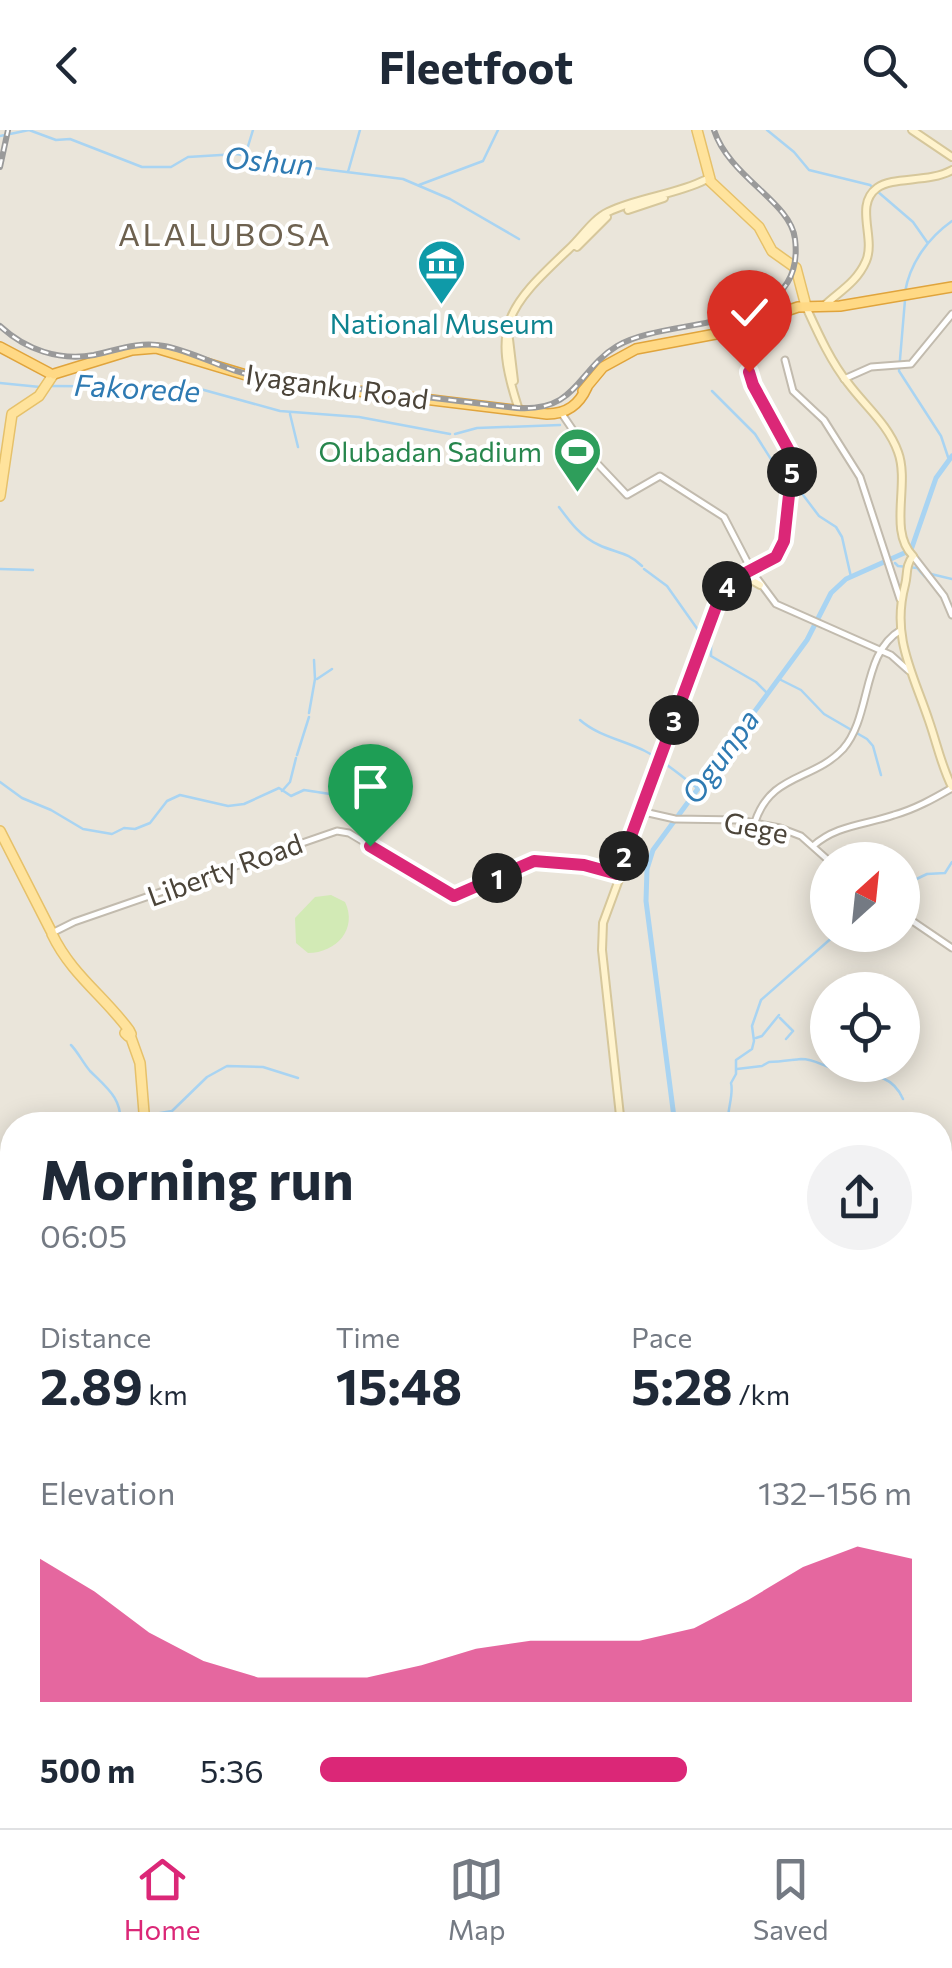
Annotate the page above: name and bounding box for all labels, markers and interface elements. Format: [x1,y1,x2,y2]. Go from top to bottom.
icon: back [40,38,95,93]
text: Fleetfoot [379,38,573,93]
icon: search [857,38,912,93]
water label: Oshun [223,137,315,182]
district label: ALALUBOSA [118,213,332,253]
museum icon: National Museum [416,238,468,306]
pin [707,270,792,373]
icon: check [722,285,777,340]
place label: National Museum [330,306,554,340]
street label: Iyaganku Road [244,356,431,416]
water label: Fakorede [73,365,201,408]
sports icon: Olubadan Sadium [551,426,603,494]
place label: Olubadan Sadium [318,434,542,468]
pin: 5 [767,447,817,497]
text: 5 [784,455,800,489]
pin: 4 [702,561,752,611]
text: 4 [718,569,736,603]
pin: 3 [649,695,699,745]
water label: Ogunpa [672,701,766,810]
text: 3 [666,703,682,737]
pin [328,744,413,847]
icon: arrive [343,759,398,814]
street label: Gege [721,804,791,850]
street label: Liberty Road [143,825,307,913]
pin: 2 [599,831,649,881]
text: 2 [616,839,632,873]
north arrow [810,842,920,952]
map controls [810,842,920,1082]
pin: 1 [472,853,522,903]
text: 1 [491,861,503,895]
button: locate [810,972,920,1082]
text: Morning run [40,1144,354,1211]
button: share [807,1145,912,1250]
text: 06:05 [40,1215,127,1255]
text: Distance [40,1320,151,1354]
text: Time [336,1320,400,1354]
text: Pace [631,1320,692,1354]
text: 2.89 [40,1354,143,1415]
text: 15:48 [336,1354,462,1415]
text: 5:28 [631,1354,733,1415]
text: km [143,1377,188,1411]
text: /km [733,1377,790,1411]
text: Elevation [40,1472,175,1512]
text: 132–156 m [758,1472,912,1512]
text: 500 m [40,1750,135,1790]
text: 5:36 [200,1750,264,1790]
tab: Home [124,1852,201,1946]
tab: Map [448,1852,506,1946]
tab: Saved [753,1852,828,1946]

